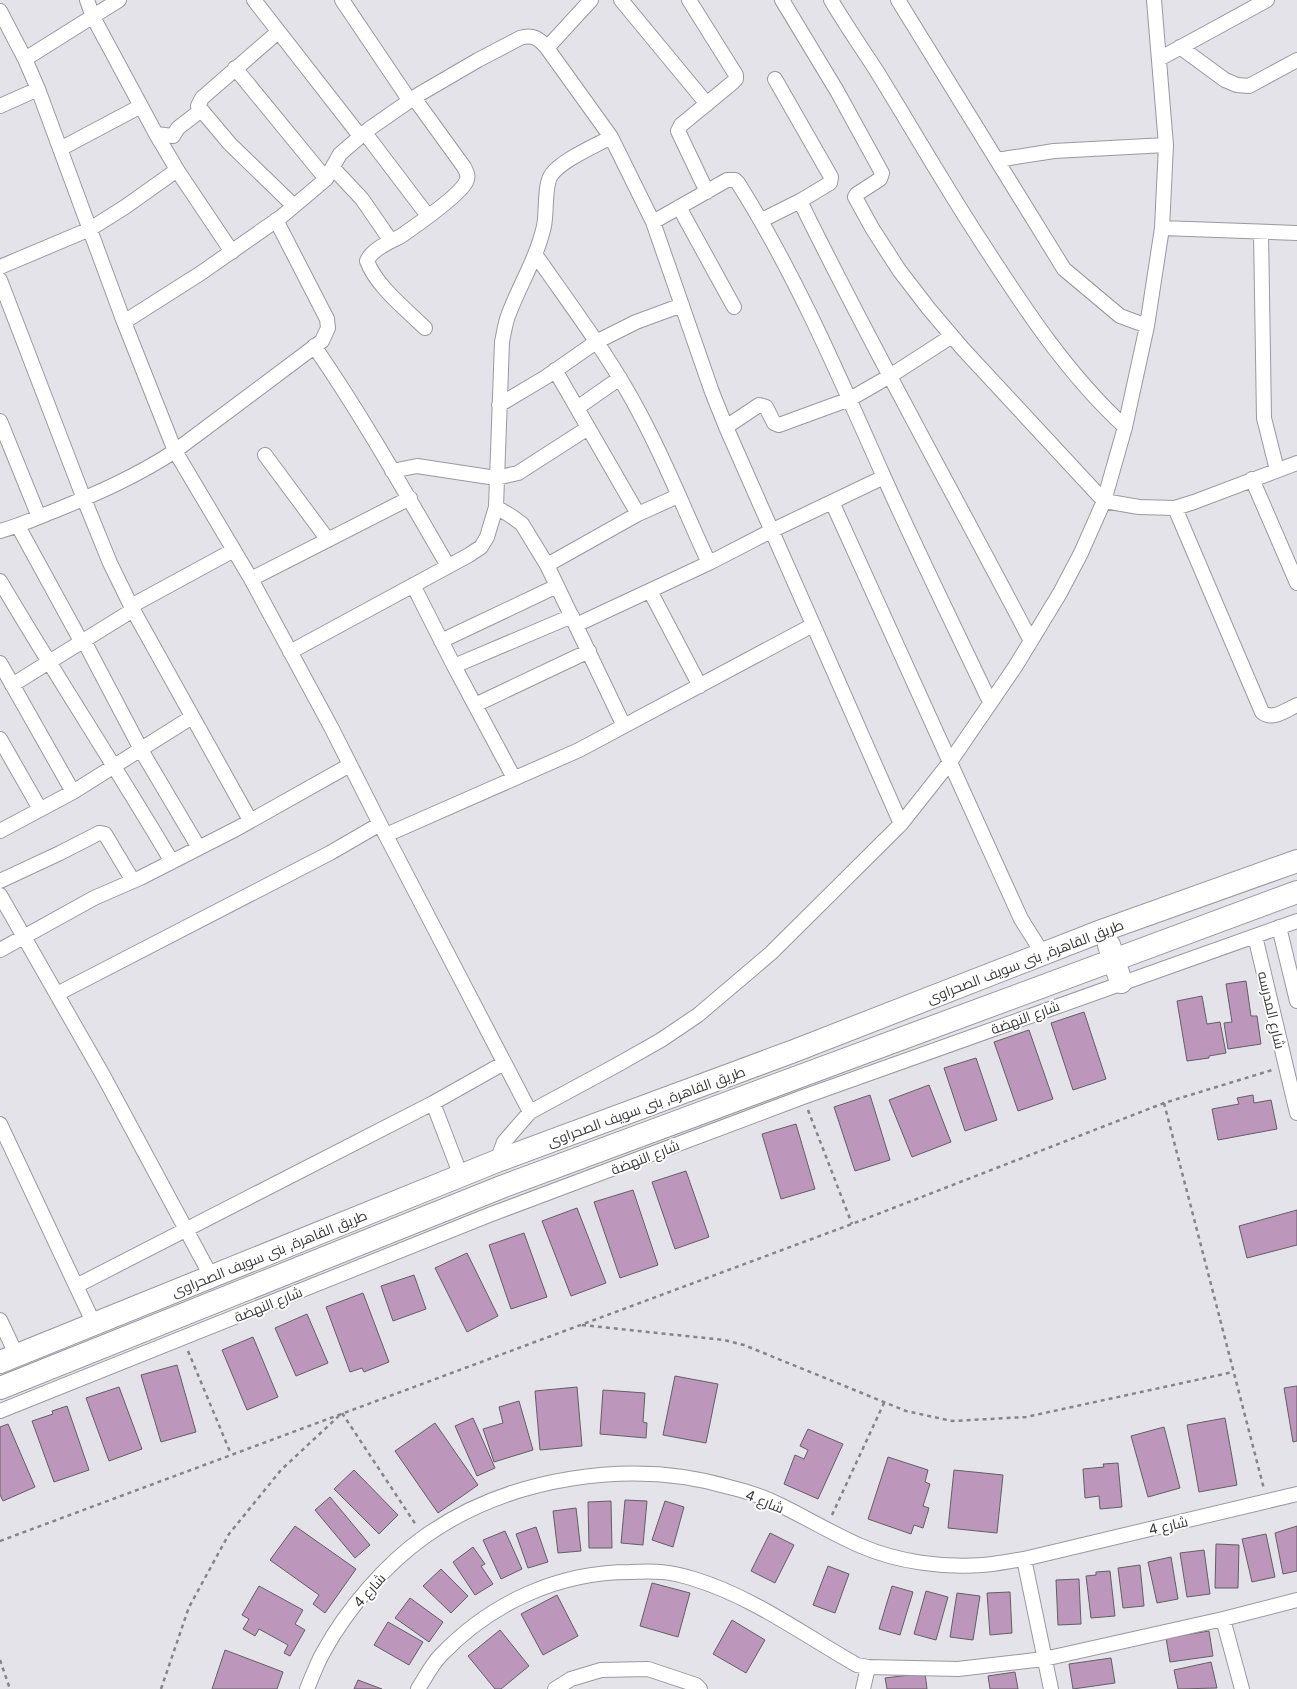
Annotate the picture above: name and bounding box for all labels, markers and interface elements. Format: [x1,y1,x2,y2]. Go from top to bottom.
street label: طريق القاهرة, بنى سويف الصحراوى [924,916,1126,1007]
street label: شارع المدرسه [1254,970,1289,1051]
street label: شارع النهضة [988,997,1062,1038]
street label: طريق القاهرة, بنى سويف الصحراوى [545,1062,748,1151]
street label: شارع النهضة [608,1136,682,1179]
street label: طريق القاهرة, بنى سويف الصحراوى [169,1206,370,1301]
street label: شارع النهضة [231,1283,305,1326]
street label: شارع 4 [743,1486,787,1517]
street label: شارع 4 [1147,1512,1190,1539]
street label: شارع 4 [349,1569,389,1611]

